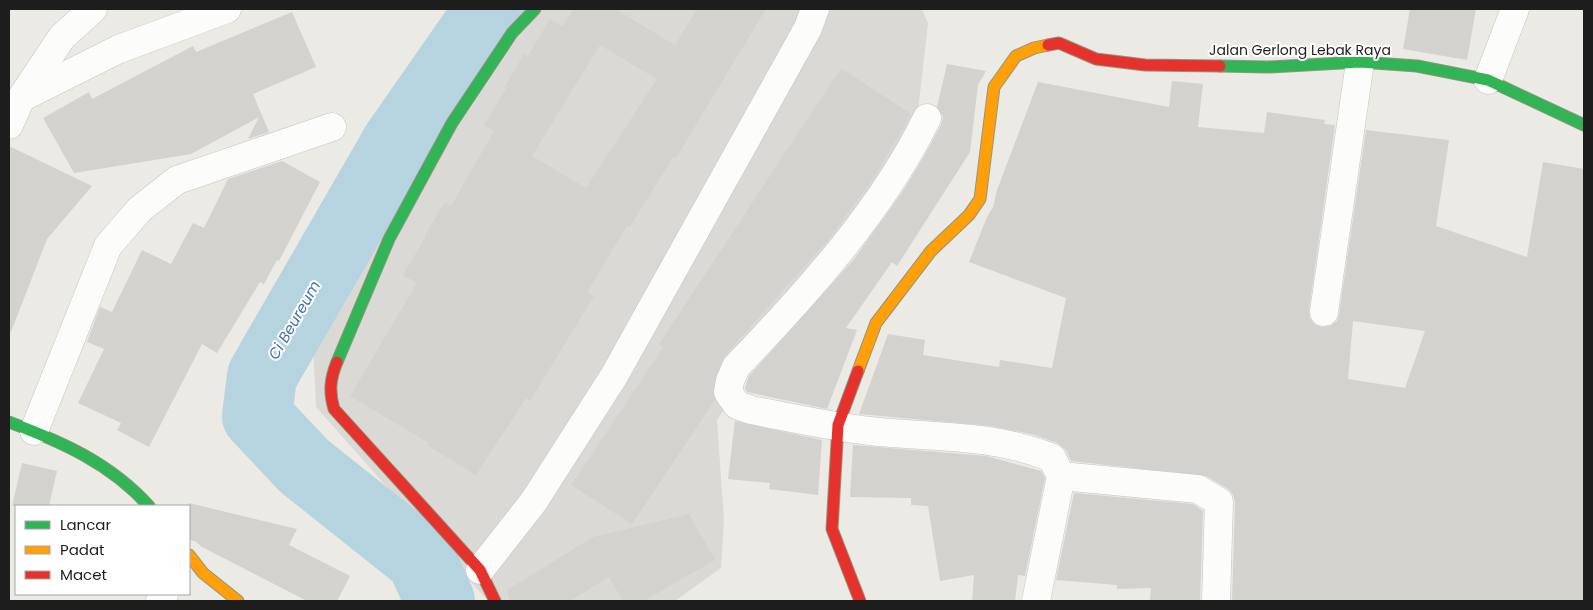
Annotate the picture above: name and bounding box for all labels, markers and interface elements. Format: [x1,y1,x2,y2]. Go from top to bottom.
street label: Jalan Gerlong Lebak Raya [1209,40,1391,60]
water label: Ci Beureum [263,277,325,363]
legend [15,505,190,595]
text: Lancar [60,514,111,535]
text: Padat [60,539,105,560]
text: Macet [60,564,107,585]

